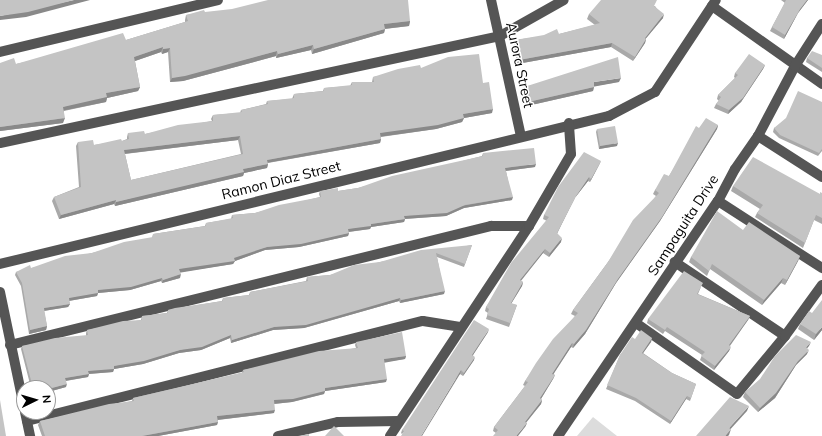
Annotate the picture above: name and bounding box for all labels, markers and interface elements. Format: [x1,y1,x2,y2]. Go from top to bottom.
street label: Aurora Street [503,21,537,109]
street label: Ramon Diaz Street [220,157,342,203]
street label: Sampaguita Drive [644,171,722,279]
north arrow [16,380,56,420]
text: N [40,394,54,404]

